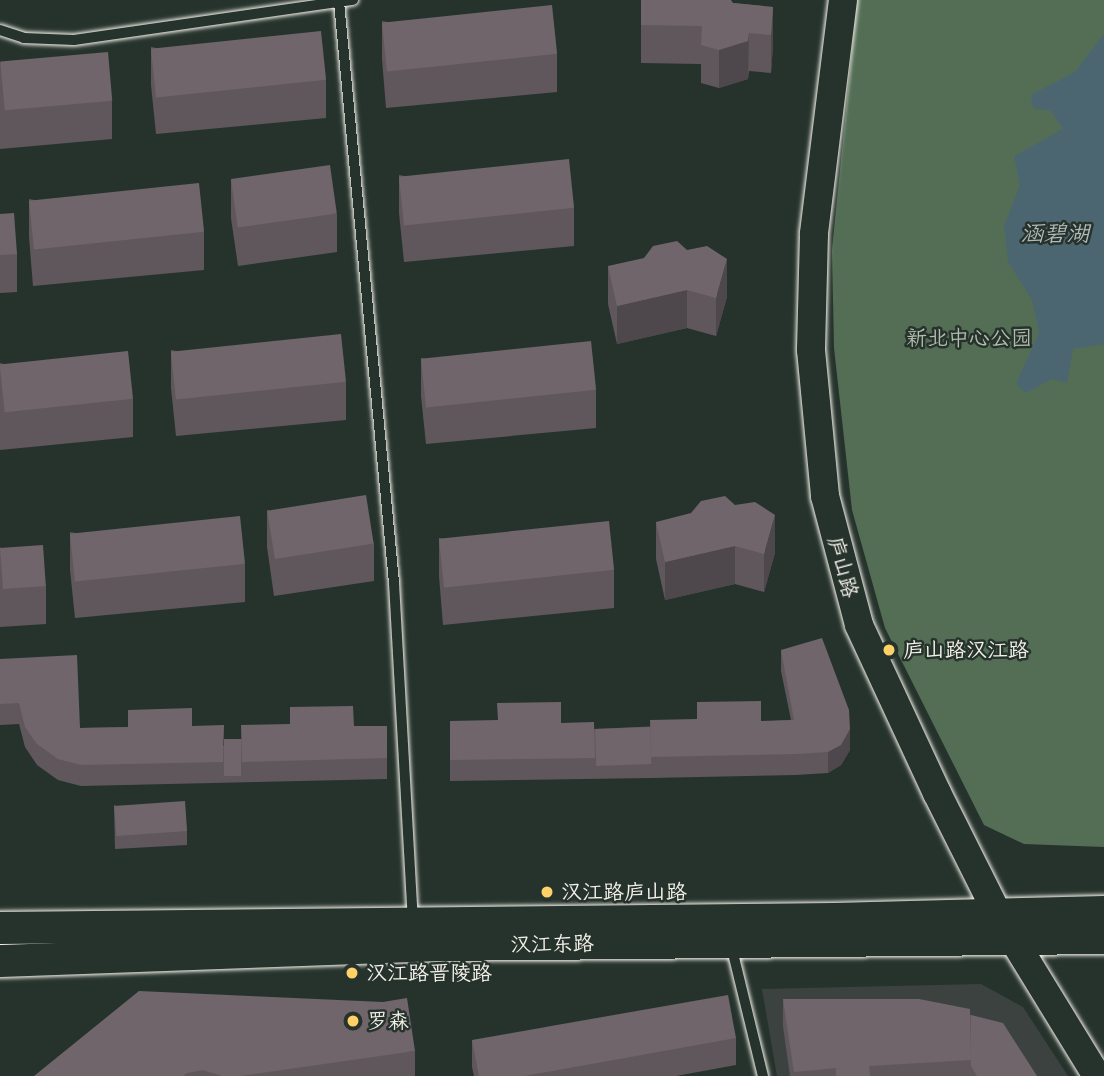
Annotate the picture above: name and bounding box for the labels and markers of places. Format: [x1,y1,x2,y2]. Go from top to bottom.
place label: 庐山路汉江路 [903,637,1029,663]
marker: 庐山路汉江路 [881,642,897,658]
place label: 汉江路庐山路 [561,879,687,905]
marker: 汉江路庐山路 [539,884,555,900]
place label: 汉江路晋陵路 [366,960,492,986]
marker: 汉江路晋陵路 [344,965,360,981]
place label: 罗森 [367,1008,409,1034]
marker: 罗森 [345,1013,361,1029]

